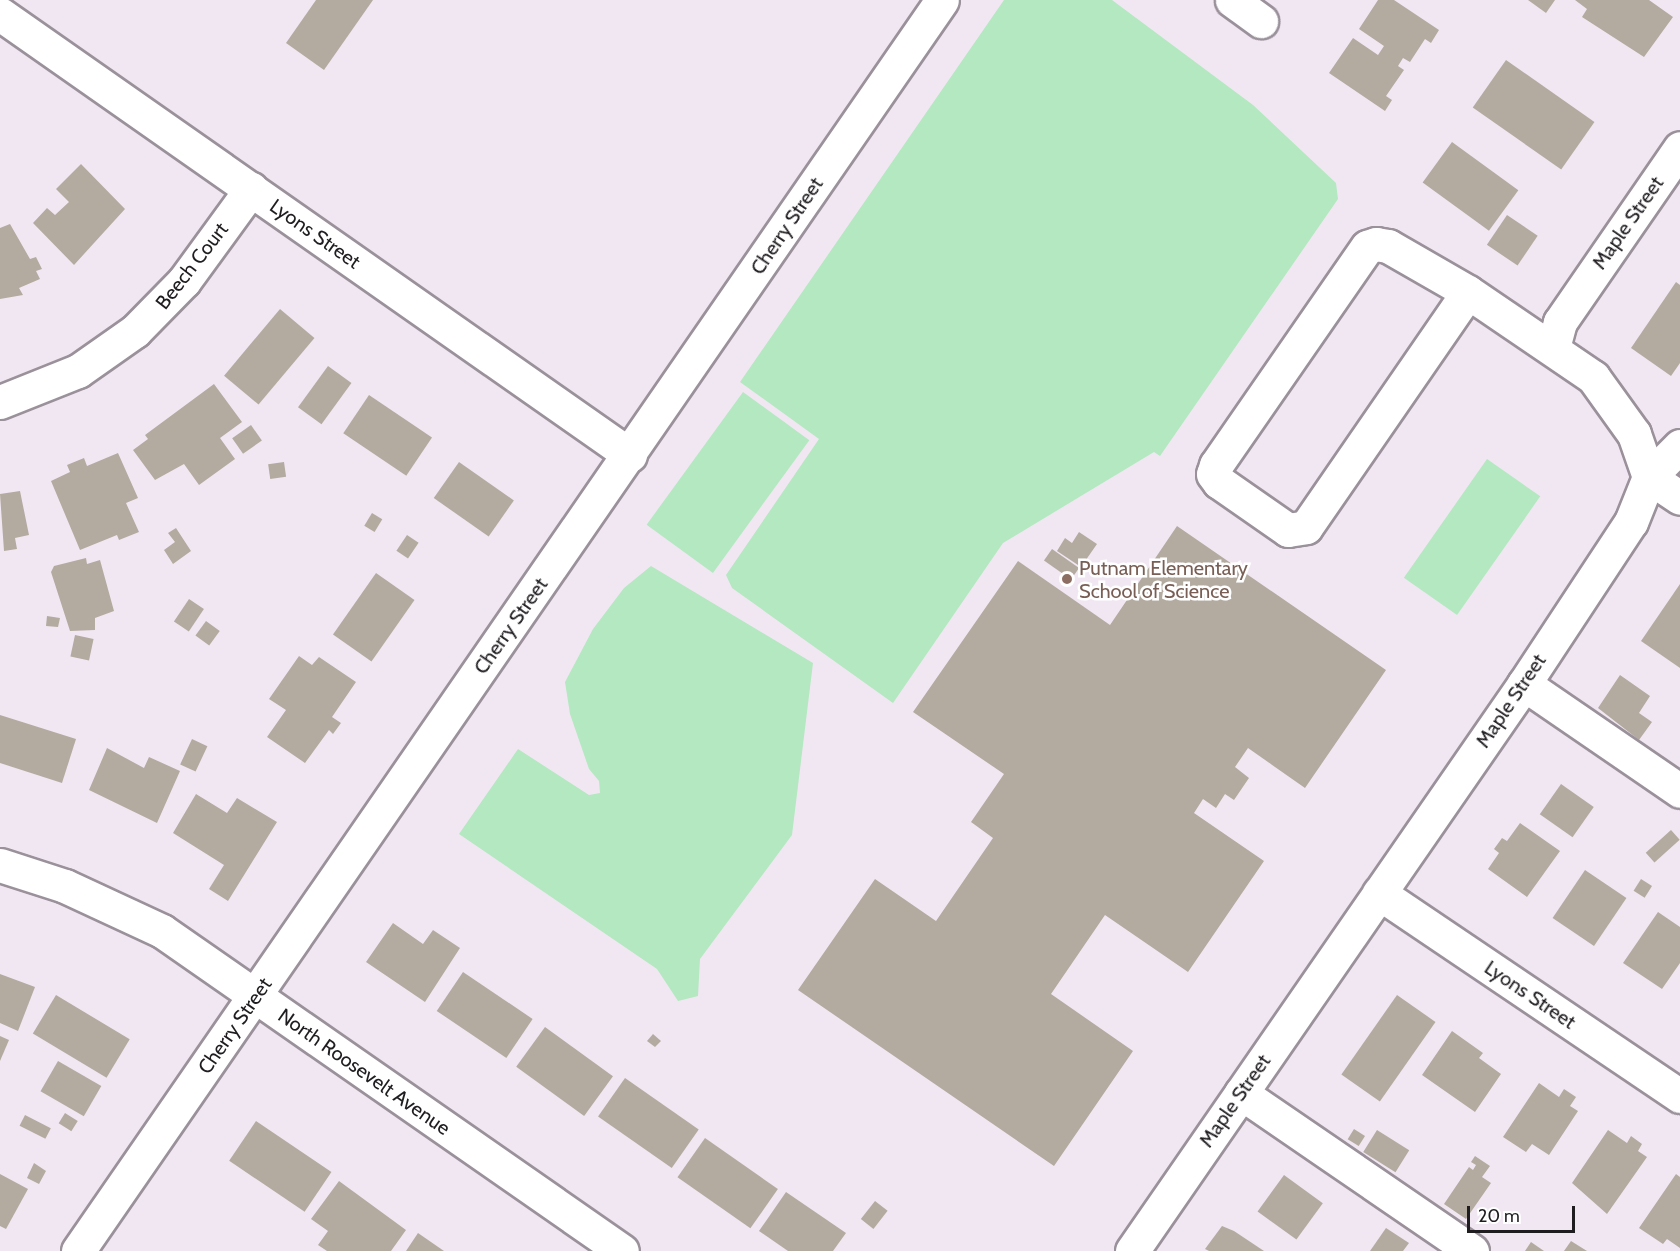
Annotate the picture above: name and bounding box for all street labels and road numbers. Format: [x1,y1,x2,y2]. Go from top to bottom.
street label: Maple Street [1587,172,1669,274]
street label: Cherry Street [746,173,828,279]
street label: Lyons Street [265,194,365,274]
street label: Beech Court [151,218,233,314]
street label: Cherry Street [469,573,553,679]
street label: Maple Street [1471,650,1551,752]
street label: Lyons Street [1480,956,1580,1034]
street label: Cherry Street [193,973,277,1079]
street label: North Roosevelt Avenue [273,1004,455,1140]
street label: Maple Street [1194,1050,1276,1152]

